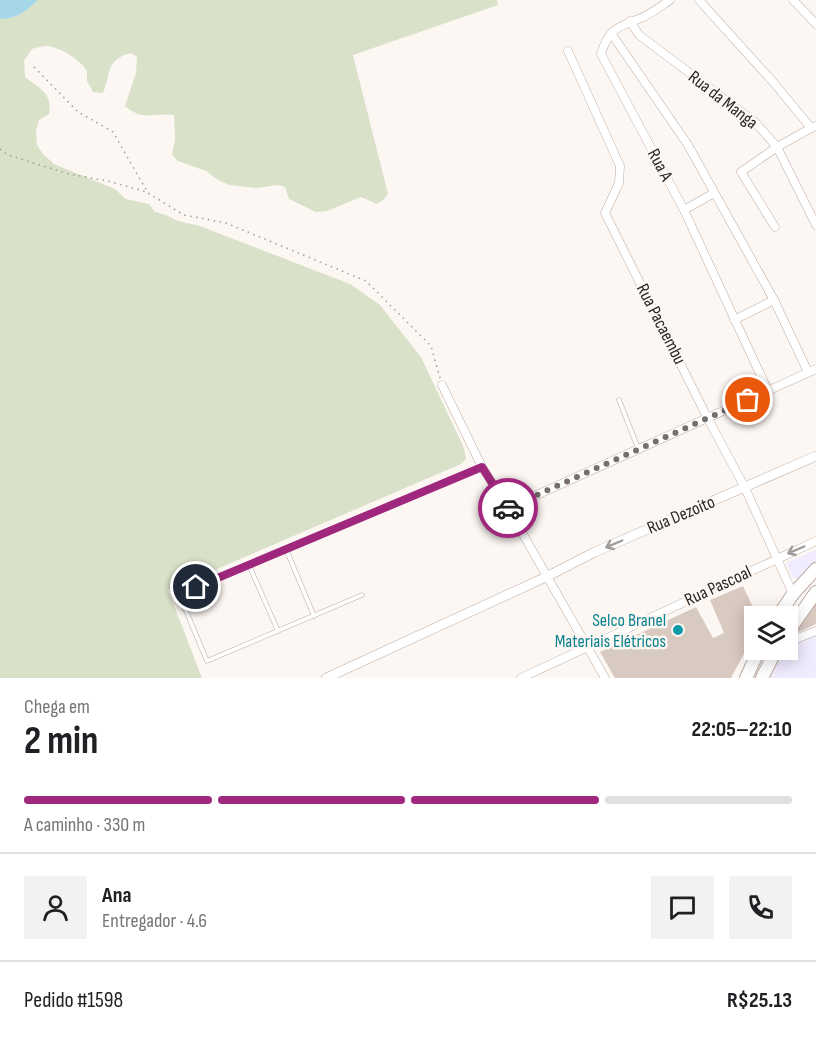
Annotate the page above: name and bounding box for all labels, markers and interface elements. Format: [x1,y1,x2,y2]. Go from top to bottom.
street label: Rua da Manga [684,66,762,134]
street label: Rua A [643,145,677,185]
street label: Rua Pacaembu [632,280,690,368]
pin [722,374,773,425]
icon: bag [731,383,764,416]
courier [478,478,538,538]
street label: Rua Dezoito [644,491,718,539]
icon: car [492,492,525,525]
one-way arrow [606,539,624,550]
one-way arrow [788,545,806,556]
pin [170,561,221,612]
street label: Rua Pascoal [681,561,755,611]
icon: home [179,570,212,603]
map controls [744,606,798,660]
button: layers [744,606,798,660]
place label: Selco Branel Materiais Elétricos [555,610,666,652]
marker: Selco Branel Materiais Elétricos [671,623,685,637]
text: Chega em [24,695,90,719]
text: 22:05–22:10 [692,716,792,743]
text: 2 min [24,718,98,765]
text: A caminho · 330 m [24,813,145,837]
button: person [24,876,87,939]
button: chat [651,876,714,939]
button: phone [729,876,792,939]
text: Ana [102,882,132,909]
text: Entregador · 4.6 [102,909,207,933]
text: Pedido #1598 [24,987,123,1014]
text: R$25.13 [727,987,792,1014]

